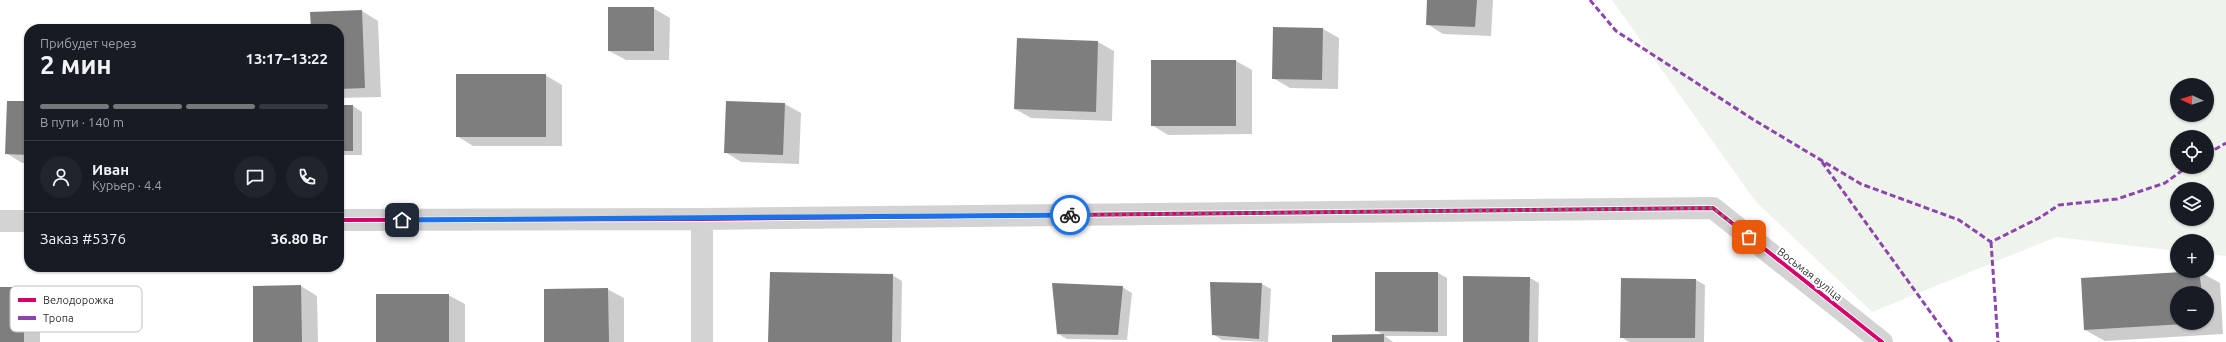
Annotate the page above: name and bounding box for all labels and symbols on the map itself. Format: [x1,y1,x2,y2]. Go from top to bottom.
north arrow [2170,78,2214,122]
courier [1050,195,1090,235]
pin [385,203,419,237]
pin [1732,220,1766,254]
street label: Восьмая вуліца [1775,245,1845,303]
legend [10,286,142,332]
text: Велодорожка [43,294,114,306]
text: Тропа [43,312,74,324]

